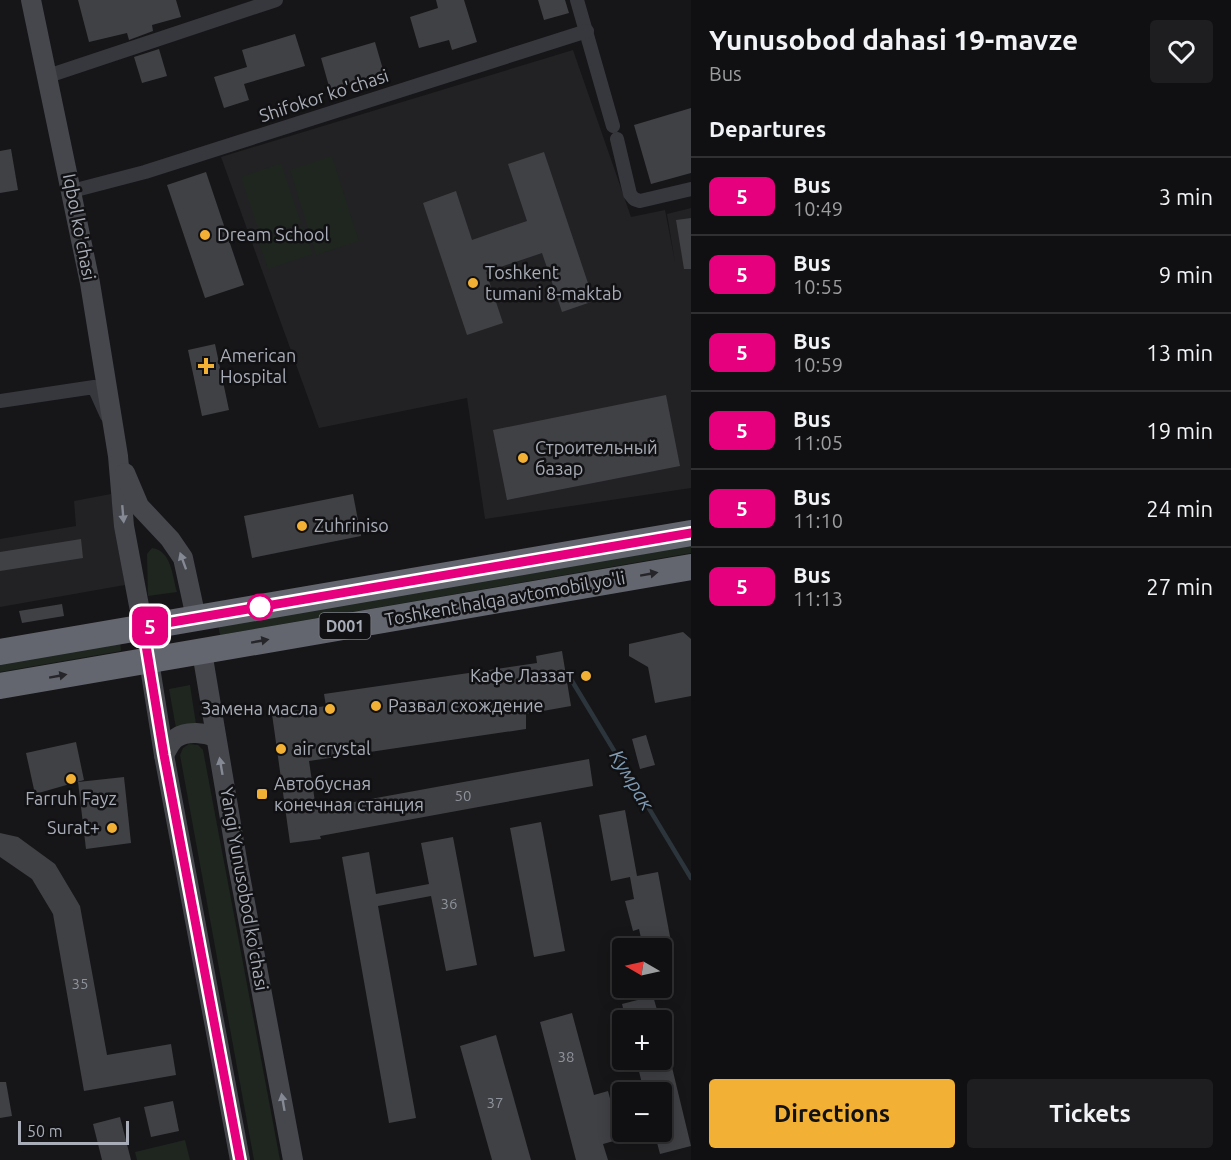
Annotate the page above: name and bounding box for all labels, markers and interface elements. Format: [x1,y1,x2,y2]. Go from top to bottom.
button: heart [1150,20,1213,83]
text: Yunusobod dahasi 19-mavze [709,24,1078,55]
text: Bus [709,62,742,85]
street label: Shifokor ko'chasi [256,65,391,125]
text: Departures [709,116,826,141]
street label: Iqbol ko'chasi [60,172,100,282]
text: Bus [793,172,831,197]
text: 5 [736,184,748,208]
text: 3 min [1159,184,1213,209]
text: 10:49 [793,197,843,220]
place label: Dream School [217,224,329,244]
marker: Dream School [198,228,212,242]
text: Bus [793,250,831,275]
place label: Toshkent tumani 8-maktab [485,262,622,303]
text: 5 [736,262,748,286]
text: 9 min [1159,262,1213,287]
text: 10:55 [793,275,843,298]
marker: Toshkent tumani 8-maktab [466,276,480,290]
text: Bus [793,328,831,353]
text: 5 [736,340,748,364]
text: 13 min [1146,340,1213,365]
place label: American Hospital [220,345,296,386]
text: 10:59 [793,353,843,376]
marker: American Hospital [197,357,215,375]
text: Bus [793,406,831,431]
text: 5 [736,418,748,442]
text: 19 min [1146,418,1213,443]
text: 11:05 [793,431,843,454]
place label: Строительный базар [535,437,658,478]
marker: Строительный базар [516,451,530,465]
text: Bus [793,484,831,509]
text: 5 [736,496,748,520]
text: 24 min [1146,496,1213,521]
one-way arrow [118,505,128,524]
text: 11:10 [793,509,843,532]
place label: Zuhriniso [314,515,389,535]
marker: Zuhriniso [295,519,309,533]
one-way arrow [177,552,187,570]
text: Bus [793,562,831,587]
street label: Toshkent halqa avtomobil yo'li [383,567,627,629]
one-way arrow [639,569,658,578]
text: 5 [736,574,748,598]
text: 27 min [1146,574,1213,599]
text: 11:13 [793,587,843,610]
unlabelled marker [247,594,273,620]
line badge: 5 [130,606,170,646]
road number: D001 [320,613,370,639]
text: 5 [144,614,156,638]
one-way arrow [250,636,269,645]
place label: Кафе Лаззат [470,665,574,685]
marker: Кафе Лаззат [579,669,593,683]
one-way arrow [48,671,67,680]
place label: Развал схождение [388,695,544,715]
place label: Замена масла [201,698,318,718]
marker: Развал схождение [369,699,383,713]
marker: Замена масла [323,702,337,716]
place label: air crystal [293,738,371,758]
marker: air crystal [274,742,288,756]
water label: Кумрак [605,745,660,815]
one-way arrow [217,756,226,775]
marker: Farruh Fayz [64,772,78,786]
place label: Автобусная конечная станция [274,773,424,814]
street label: Yangi Yunusobod ko'chasi [217,785,273,992]
marker: Автобусная конечная станция [255,787,269,801]
house number: 50 [455,787,471,804]
place label: Farruh Fayz [25,788,117,808]
place label: Surat+ [47,817,100,837]
marker: Surat+ [105,821,119,835]
house number: 36 [441,895,457,912]
north arrow [612,938,672,998]
map controls [612,938,672,1142]
house number: 35 [72,975,88,992]
button: + [612,1010,672,1070]
house number: 38 [558,1048,574,1065]
button: Directions [709,1079,955,1148]
button: Tickets [967,1079,1213,1148]
button: − [612,1082,672,1142]
one-way arrow [278,1093,287,1112]
house number: 37 [487,1094,503,1111]
scale bar [18,1118,129,1146]
text: 50 m [27,1122,63,1140]

